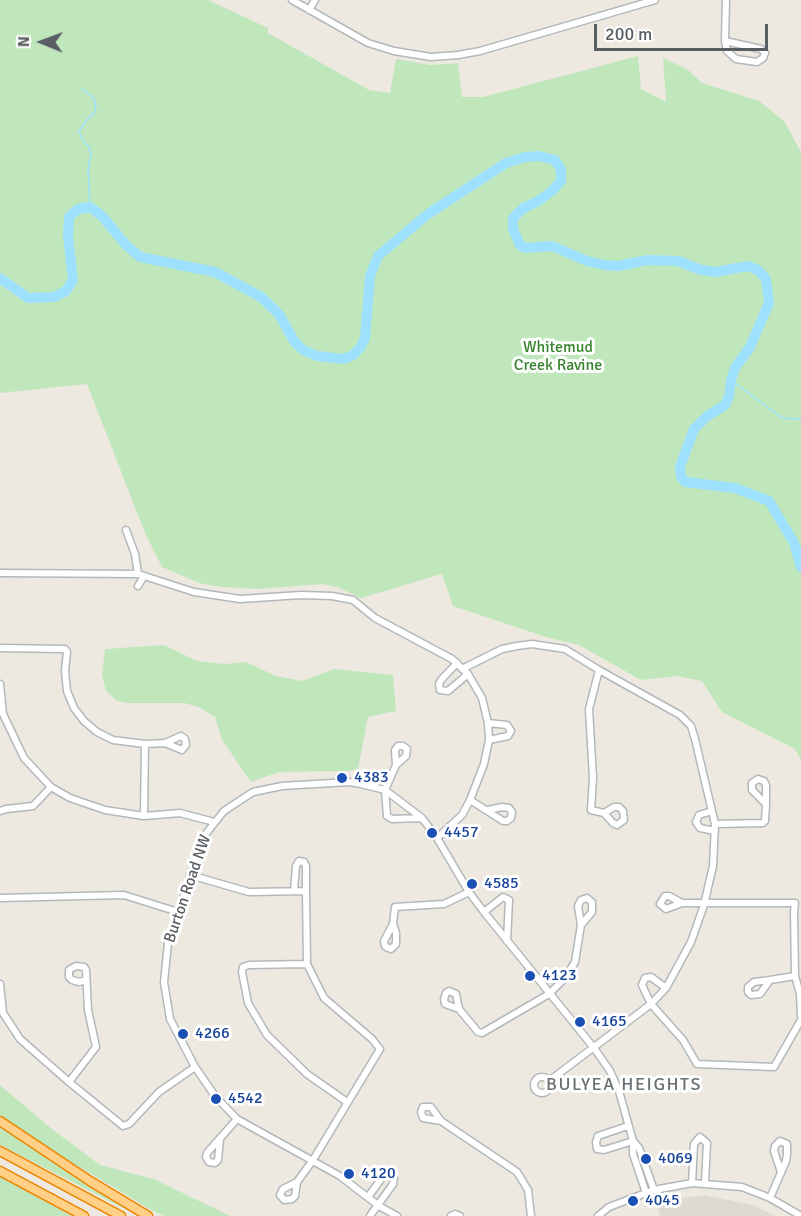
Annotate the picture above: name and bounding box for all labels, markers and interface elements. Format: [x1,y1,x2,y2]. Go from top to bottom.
north arrow [12,12,72,72]
scale bar [597,12,771,50]
text: 200 m [605,23,652,45]
text: N [14,36,34,47]
park label: Whitemud Creek Ravine [514,338,602,376]
place label: 4383 [354,768,389,788]
marker: 4383 [335,771,349,785]
place label: 4457 [444,823,479,843]
marker: 4457 [425,826,439,840]
street label: Burton Road NW [161,832,215,946]
place label: 4585 [484,874,519,894]
marker: 4585 [465,877,479,891]
place label: 4123 [542,966,577,986]
marker: 4123 [523,969,537,983]
place label: 4165 [592,1012,627,1032]
marker: 4165 [573,1015,587,1029]
place label: 4266 [195,1024,230,1044]
marker: 4266 [176,1027,190,1041]
district label: BULYEA HEIGHTS [546,1074,702,1096]
place label: 4542 [228,1089,263,1109]
marker: 4542 [209,1092,223,1106]
place label: 4069 [658,1149,693,1169]
marker: 4069 [639,1152,653,1166]
place label: 4120 [361,1164,396,1184]
marker: 4120 [342,1167,356,1181]
place label: 4045 [645,1191,680,1211]
marker: 4045 [626,1194,640,1208]

